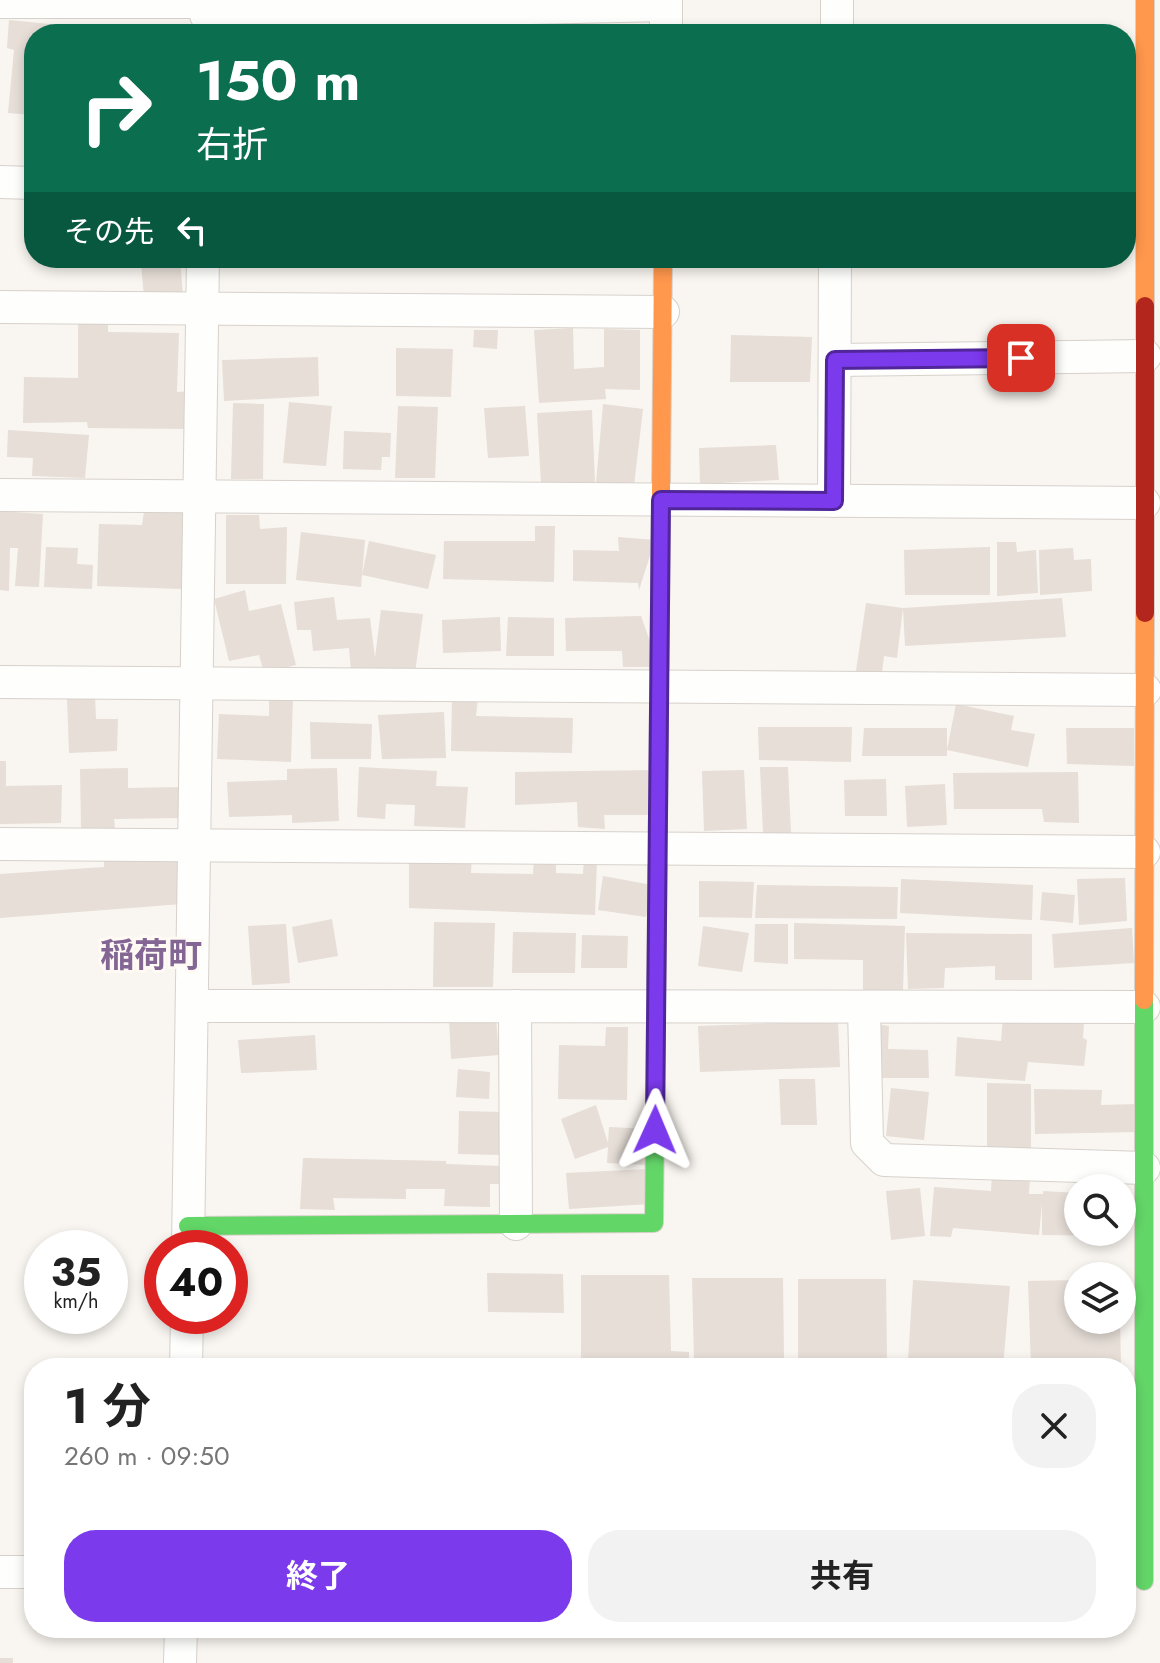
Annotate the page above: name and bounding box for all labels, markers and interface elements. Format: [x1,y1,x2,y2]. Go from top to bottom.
text: 150 m [196,40,360,121]
icon: right [64,56,168,160]
text: 右折 [196,118,268,170]
icon: left [170,208,214,252]
text: その先 [64,210,154,253]
pin [987,324,1055,392]
icon: arrive [999,336,1043,380]
district label: 稲荷町 [100,931,202,980]
position arrow [613,1088,697,1172]
map controls [1064,1174,1136,1334]
button: search [1064,1174,1136,1246]
speed limit sign: 40 [144,1230,248,1334]
text: 35 [51,1243,101,1301]
button: layers [1064,1262,1136,1334]
text: km/h [53,1287,99,1316]
text: 1 分 [64,1372,151,1441]
button: close [1012,1384,1096,1468]
text: 260 m · 09:50 [64,1437,230,1475]
button: 終了 [64,1530,572,1622]
button: 共有 [588,1530,1096,1622]

